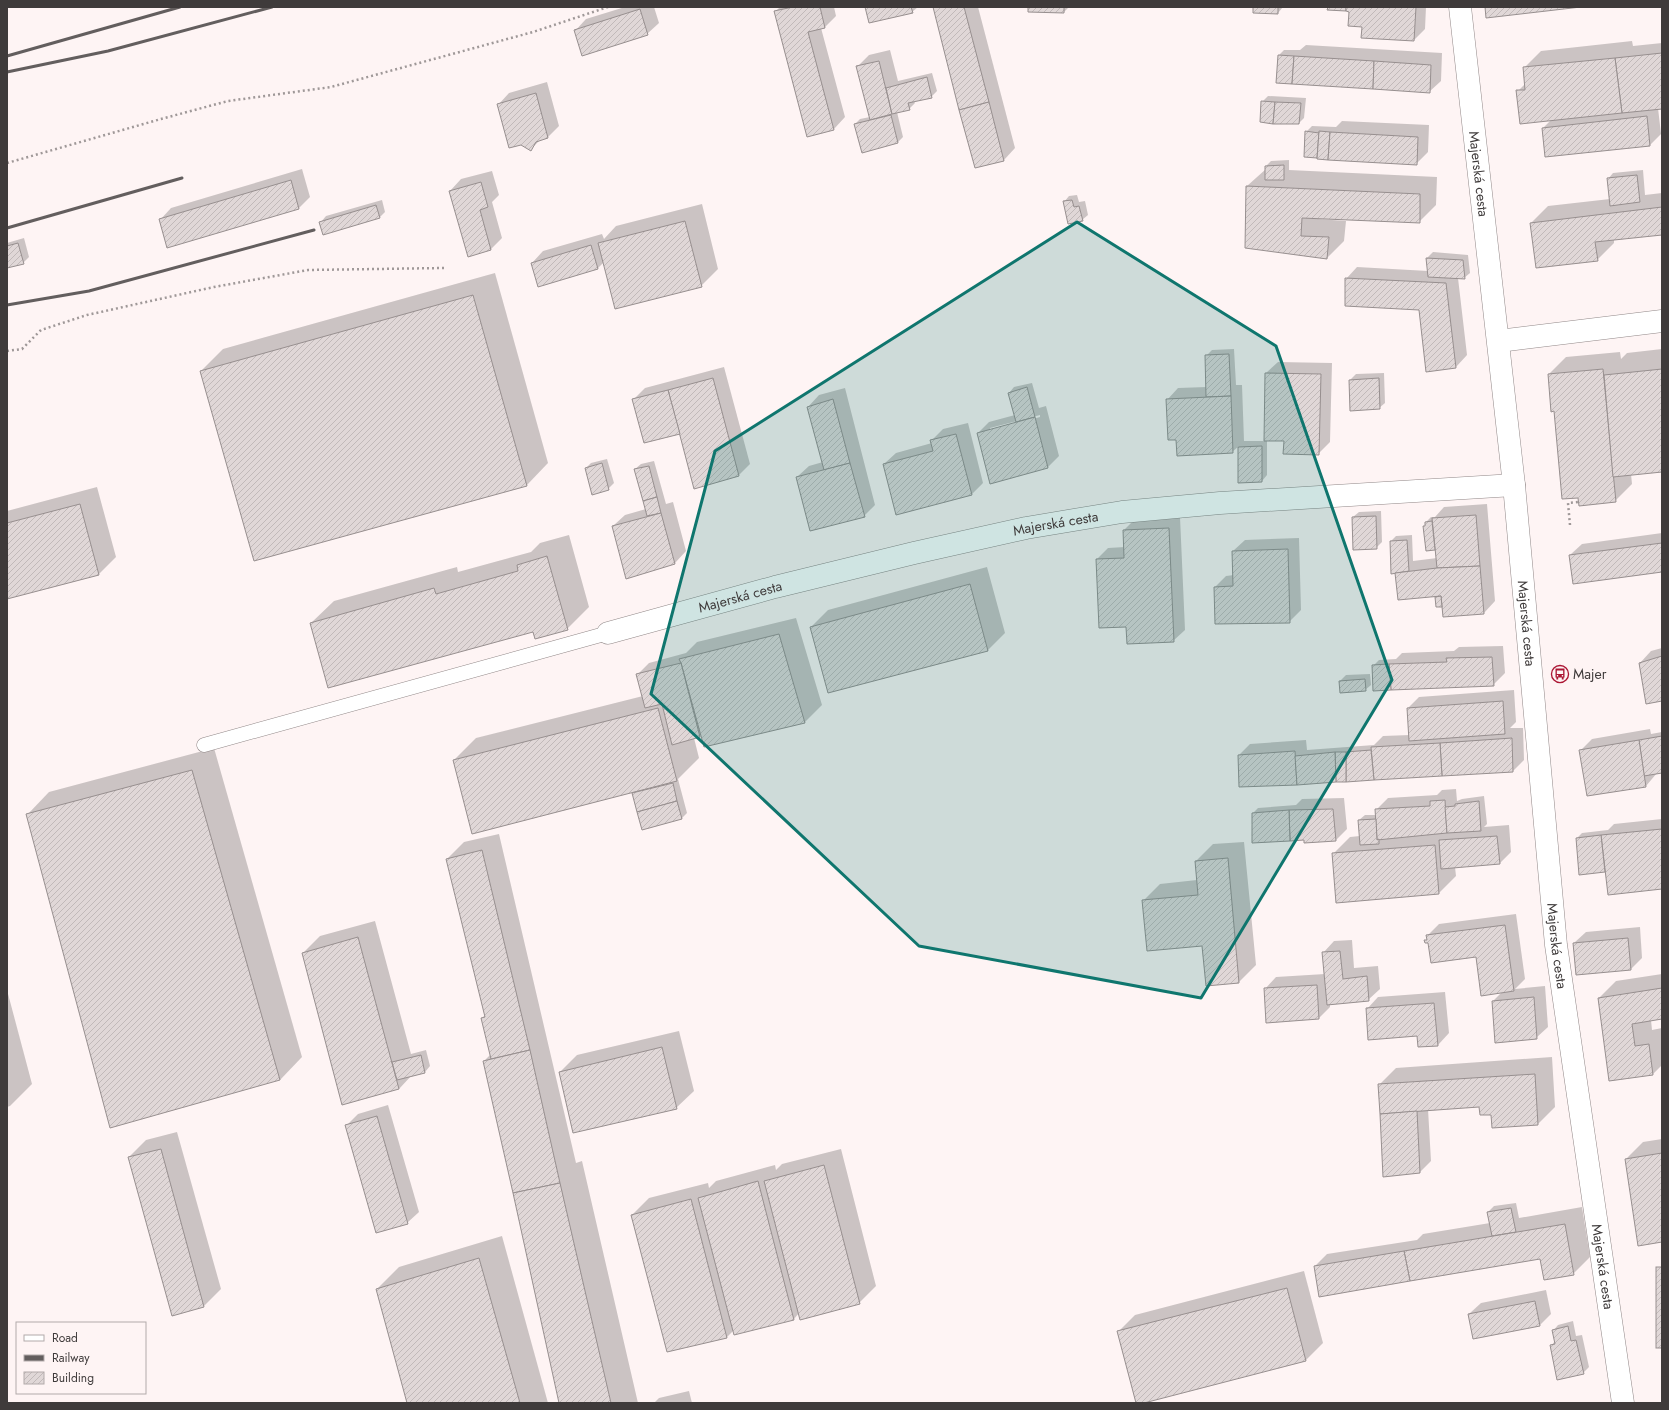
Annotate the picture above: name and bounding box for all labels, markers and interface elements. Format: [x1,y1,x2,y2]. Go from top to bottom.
street label: Majerská cesta [1464,130,1494,218]
street label: Majerská cesta [1011,506,1100,541]
street label: Majerská cesta [696,576,784,618]
street label: Majerská cesta [1513,580,1541,667]
bus stop icon: Majer [1550,664,1570,684]
place label: Majer [1573,664,1607,684]
street label: Majerská cesta [1542,902,1572,990]
street label: Majerská cesta [1587,1223,1619,1311]
legend [16,1322,146,1394]
text: Road [52,1329,78,1347]
text: Railway [52,1349,90,1367]
text: Building [52,1369,94,1387]

